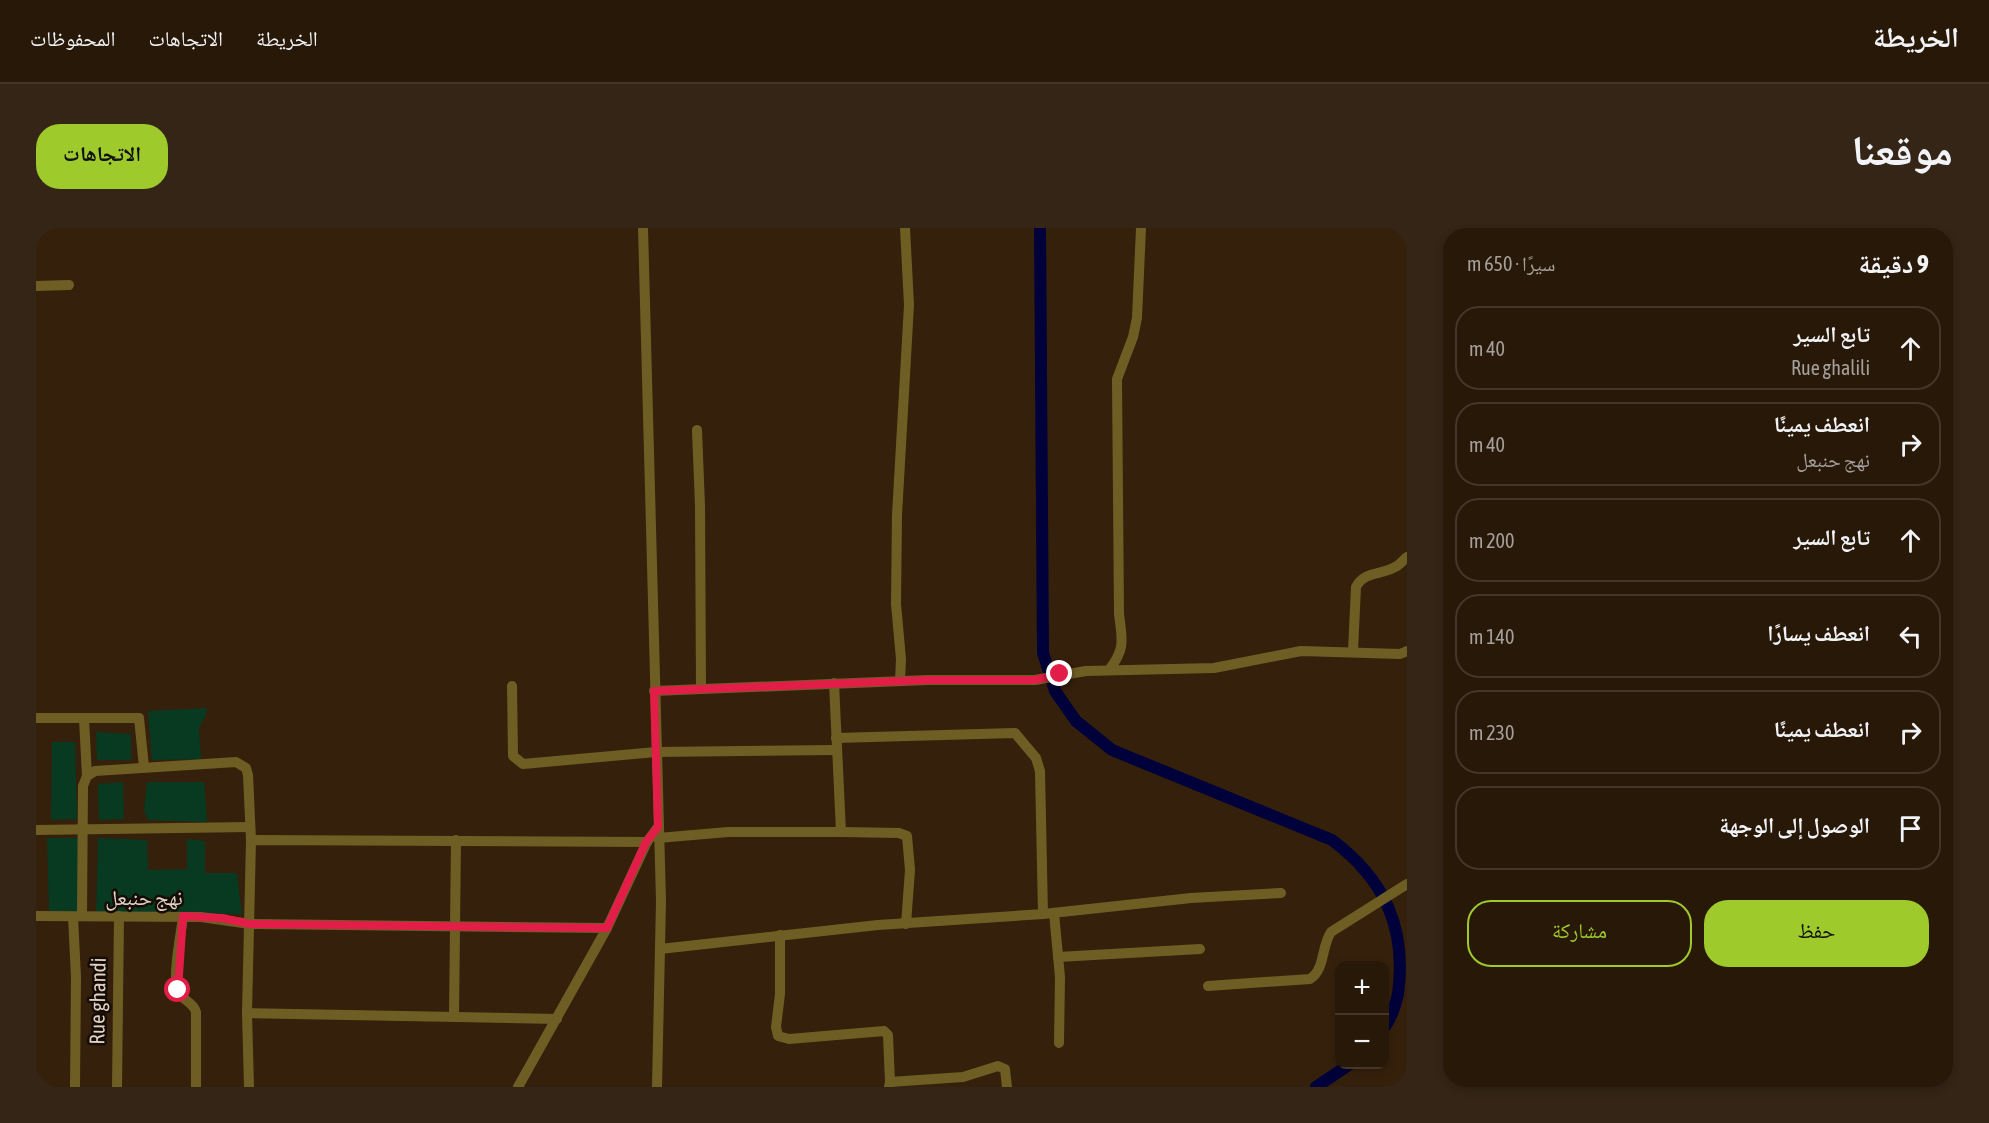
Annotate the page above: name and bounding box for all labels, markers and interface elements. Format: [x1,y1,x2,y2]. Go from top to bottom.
text: الخريطة [1873,21,1959,53]
text: المحفوظات [30,26,115,50]
text: الاتجاهات [148,26,223,50]
text: الخريطة [256,26,318,50]
button: الاتجاهات [36,124,168,189]
text: موقعنا [1852,126,1953,174]
text: 9 دقيقة [1859,249,1929,279]
text: سيرًا · 650 m [1467,252,1555,275]
text: تابع السير [1794,321,1870,347]
icon: ahead [1894,332,1927,365]
text: 40 m [1469,337,1505,360]
text: Rue ghalili [1791,356,1870,379]
text: انعطف يمينًا [1774,411,1870,437]
icon: right [1894,428,1927,461]
text: 40 m [1469,433,1505,456]
text: نهج حنبعل [1796,448,1870,471]
text: تابع السير [1794,524,1870,550]
icon: ahead [1894,524,1927,557]
text: 200 m [1469,529,1514,552]
text: انعطف يسارًا [1767,620,1870,646]
icon: left [1894,620,1927,653]
text: 140 m [1469,625,1514,648]
route end [1046,660,1072,686]
text: انعطف يمينًا [1774,716,1870,742]
icon: right [1894,716,1927,749]
text: 230 m [1469,721,1514,744]
text: الوصول إلى الوجهة [1719,812,1870,838]
icon: arrive [1894,812,1927,845]
street label: نهج حنبعل [105,885,183,911]
button: مشاركة [1467,900,1692,967]
button: حفظ [1704,900,1929,967]
street label: Rue ghandi [84,957,110,1045]
map controls [1335,961,1389,1069]
button: + [1335,961,1389,1015]
route start [164,976,190,1002]
button: − [1335,1015,1389,1069]

